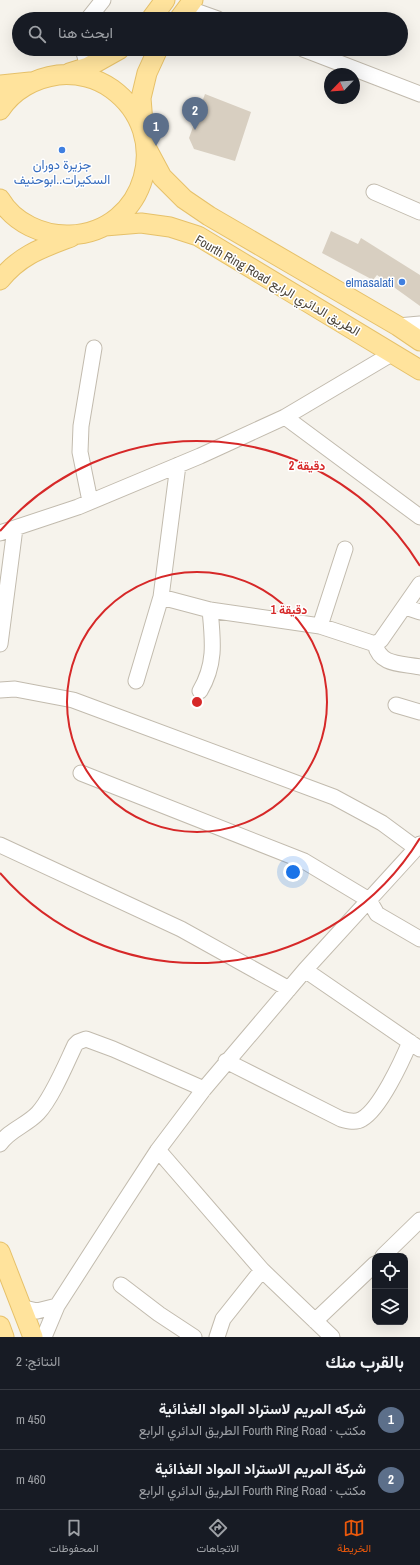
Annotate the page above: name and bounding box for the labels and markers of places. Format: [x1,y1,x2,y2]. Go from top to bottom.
pin: 2 [182,97,208,130]
pin: 1 [143,113,169,146]
marker: جزيرة دوران السكيرات..ابوحنيف [57,145,67,155]
place label: جزيرة دوران السكيرات..ابوحنيف [14,156,110,188]
place label: elmasalati [345,274,394,291]
marker: elmasalati [397,277,407,287]
centre of rings [190,695,204,709]

